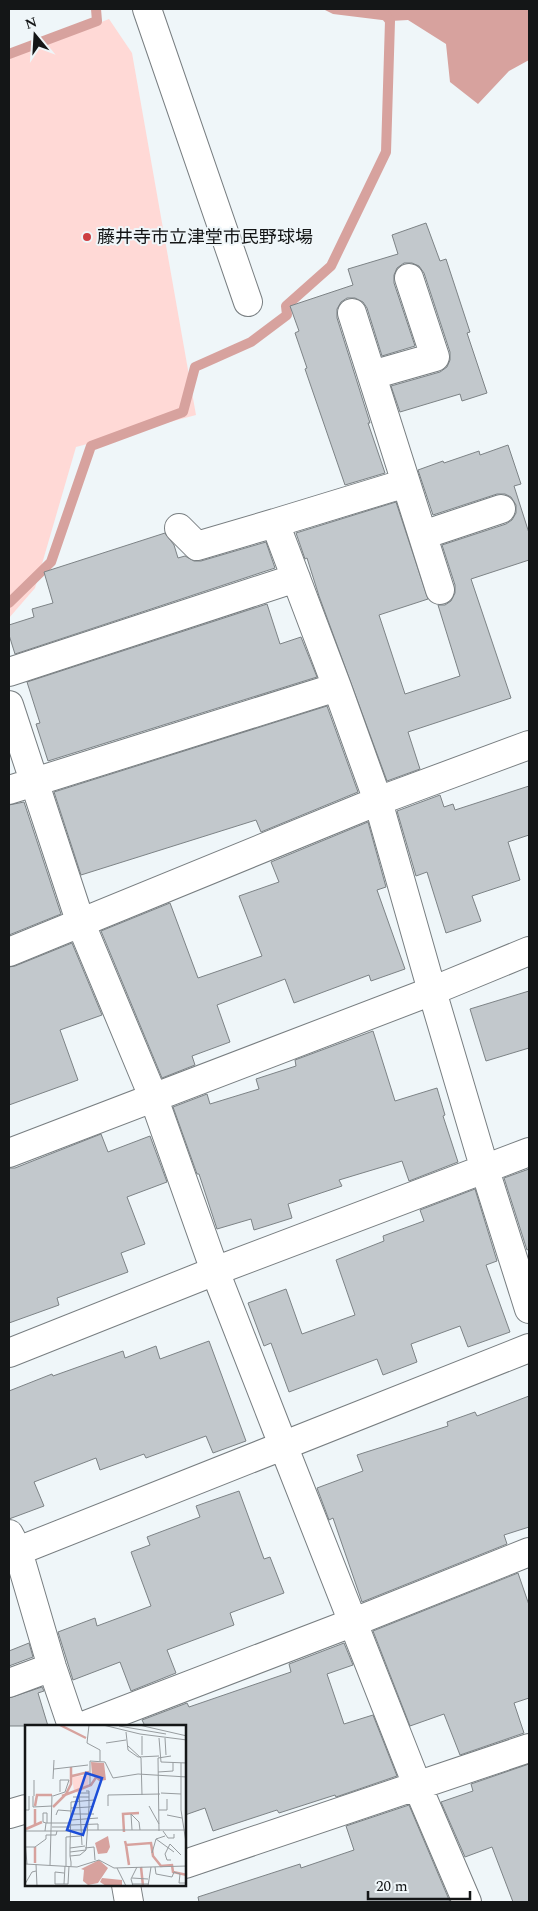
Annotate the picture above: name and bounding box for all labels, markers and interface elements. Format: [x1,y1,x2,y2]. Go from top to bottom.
north arrow [10,10,60,60]
text: N [22,11,40,35]
place label: 藤井寺市立津堂市民野球場 [97,224,313,251]
marker: 藤井寺市立津堂市民野球場 [81,231,93,243]
inset map [25,1725,186,1886]
scale bar [368,1868,470,1900]
text: 20 m [376,1875,408,1898]

